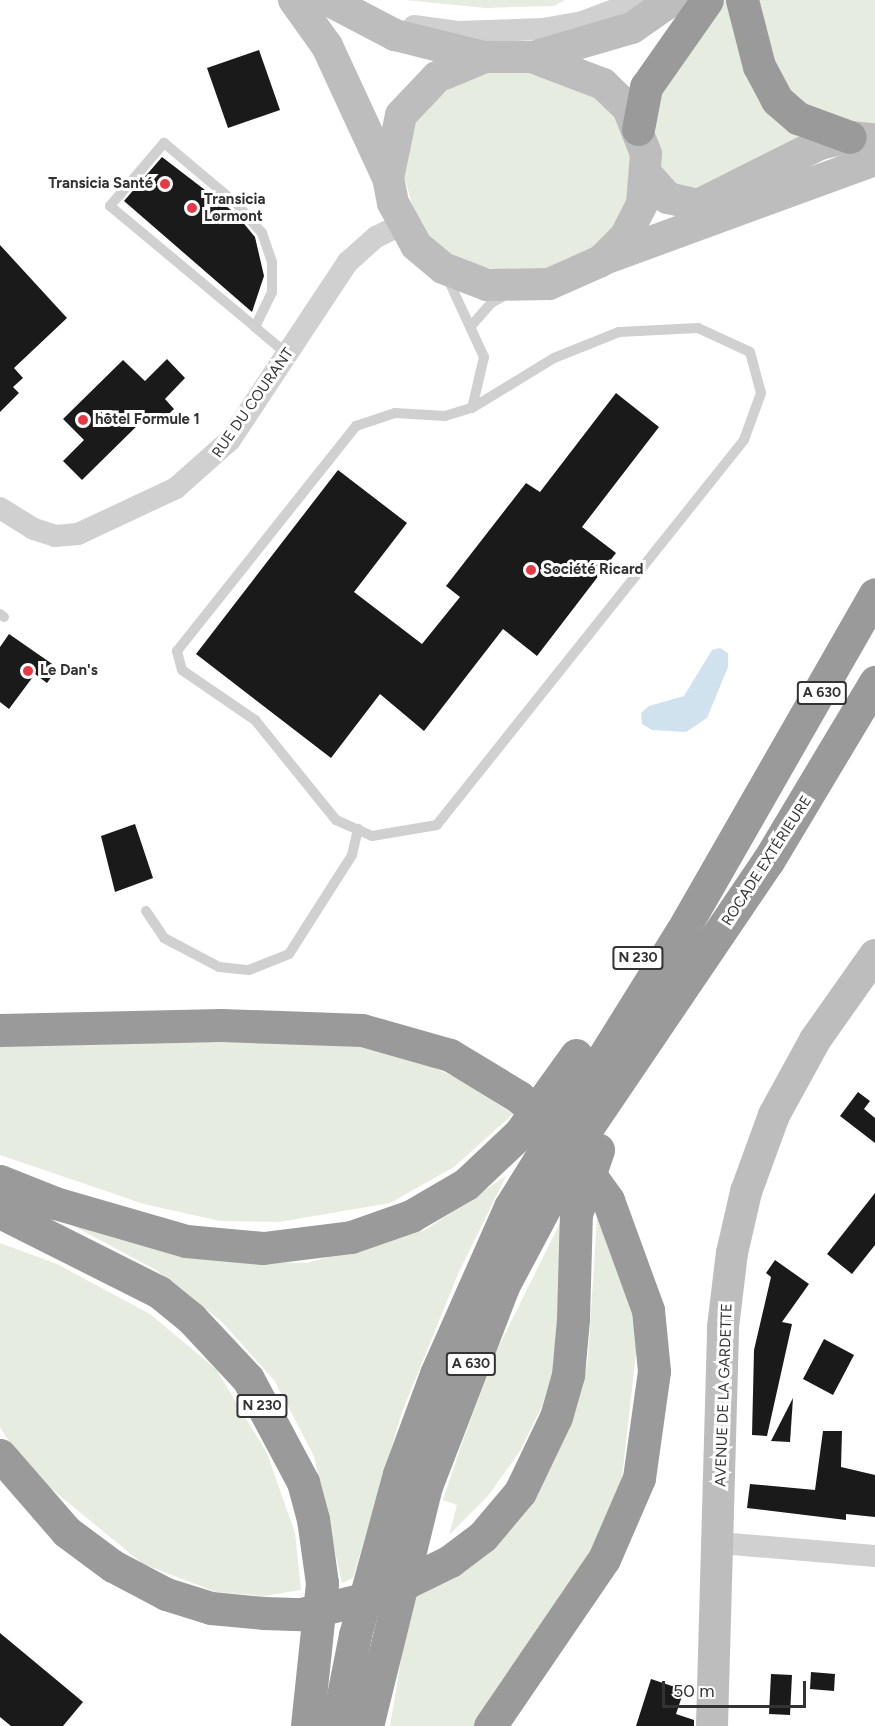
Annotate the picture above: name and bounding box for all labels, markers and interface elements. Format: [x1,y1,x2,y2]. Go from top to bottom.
place label: Transicia Santé [48,175,153,193]
marker: Transicia Santé [158,177,172,191]
place label: Transicia Lormont [204,190,265,225]
marker: Transicia Lormont [185,201,199,215]
street label: RUE DU COURANT [208,345,298,461]
place label: hôtel Formule 1 [95,411,200,429]
marker: hôtel Formule 1 [76,413,90,427]
place label: Société Ricard [543,561,644,579]
marker: Société Ricard [524,563,538,577]
place label: Le Dan's [40,662,98,680]
marker: Le Dan's [21,664,35,678]
road number: A 630 [796,682,848,704]
street label: ROCADE EXTÉRIEURE [718,793,816,929]
road number: N 230 [611,947,665,969]
street label: AVENUE DE LA GARDETTE [712,1303,736,1487]
road number: A 630 [446,1353,496,1375]
road number: N 230 [235,1395,289,1417]
scale bar [665,1669,809,1707]
text: 50 m [673,1680,715,1702]

